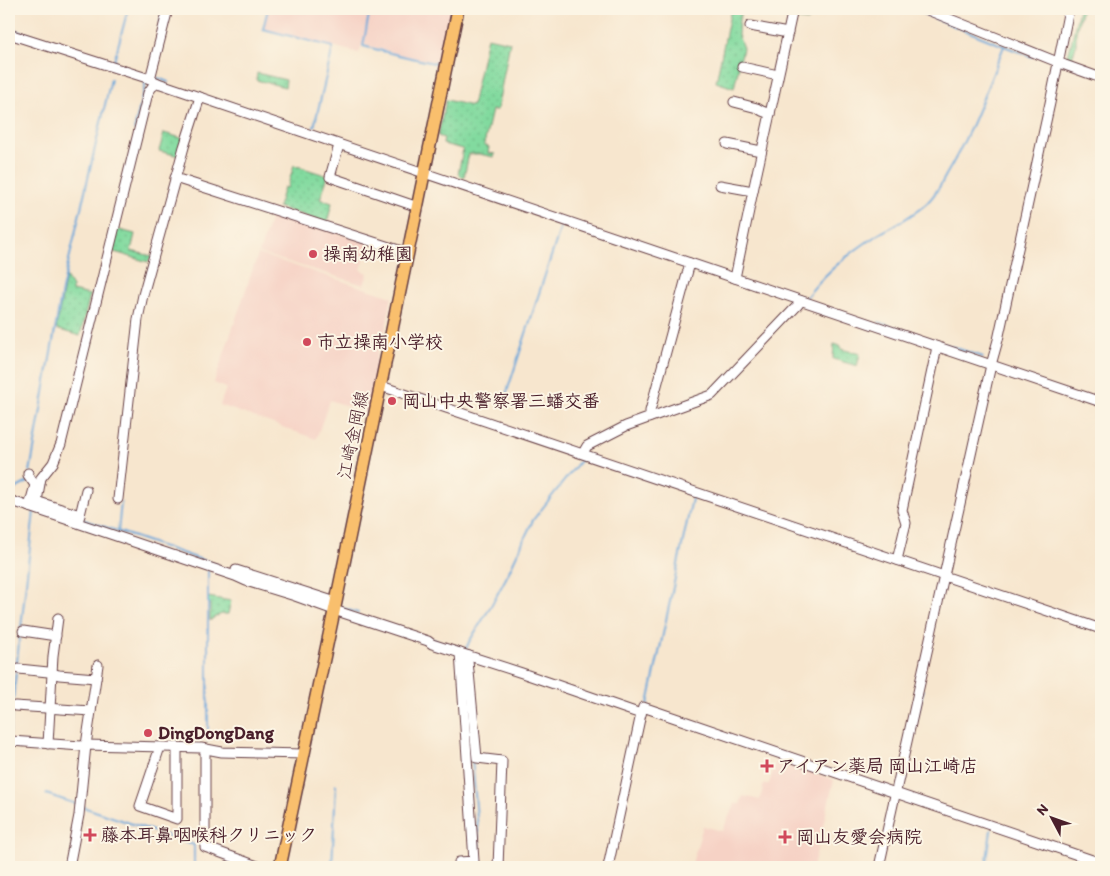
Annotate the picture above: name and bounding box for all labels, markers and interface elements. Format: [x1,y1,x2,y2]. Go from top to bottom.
place label: 操南幼稚園 [323,243,413,265]
marker: 操南幼稚園 [307,248,319,260]
place label: 市立操南小学校 [317,331,443,353]
marker: 市立操南小学校 [301,336,313,348]
street label: 江崎金岡線 [333,389,373,481]
place label: 岡山中央警察署三蟠交番 [402,390,600,412]
marker: 岡山中央警察署三蟠交番 [386,395,398,407]
place label: DingDongDang [158,722,275,744]
marker: DingDongDang [142,727,154,739]
place label: アイアン薬局 岡山江崎店 [777,755,978,777]
marker: アイアン薬局 岡山江崎店 [761,760,773,772]
north arrow [1028,794,1078,844]
text: N [1033,801,1052,819]
place label: 藤本耳鼻咽喉科クリニック [101,824,317,846]
place label: 岡山友愛会病院 [796,826,922,848]
marker: 藤本耳鼻咽喉科クリニック [83,828,97,842]
marker: 岡山友愛会病院 [778,830,792,844]

